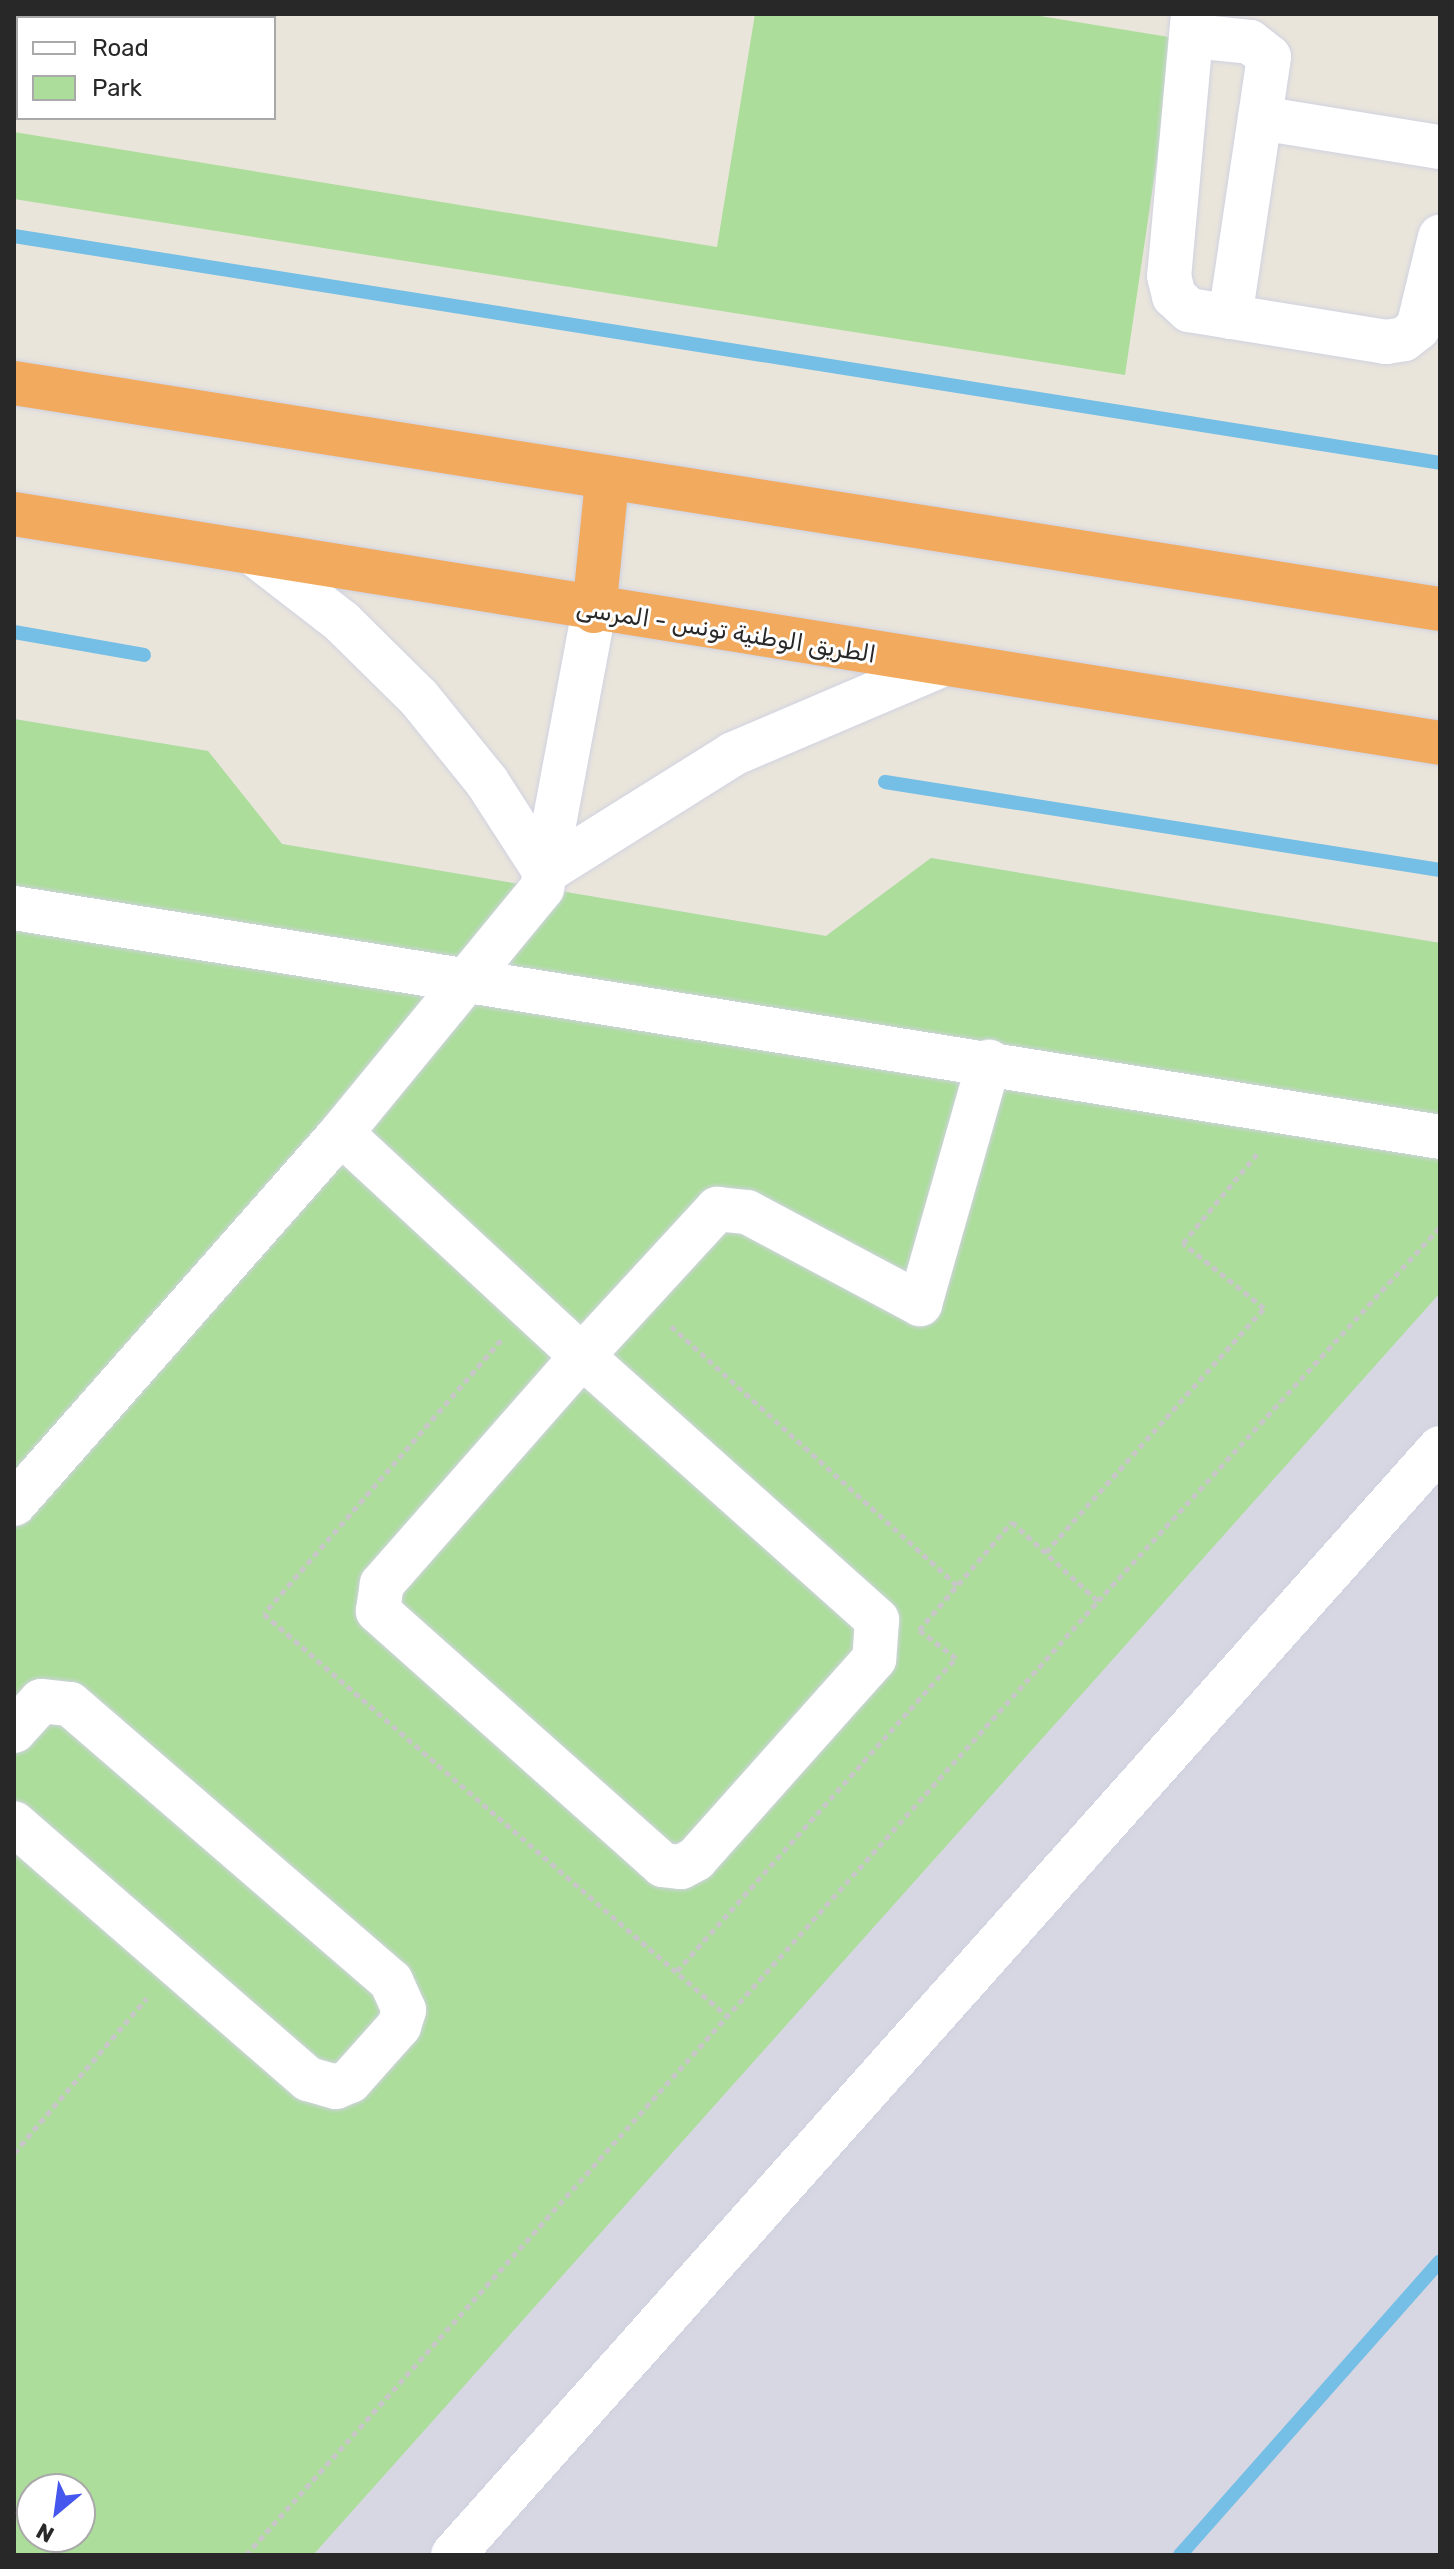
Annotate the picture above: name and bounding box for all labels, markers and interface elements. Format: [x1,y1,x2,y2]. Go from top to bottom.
legend [16,16,276,120]
text: Road [92,34,149,62]
text: Park [92,74,142,102]
street label: الطريق الوطنية تونس - المرسى [574,594,878,670]
north arrow [16,2473,96,2553]
text: N [32,2517,59,2548]

